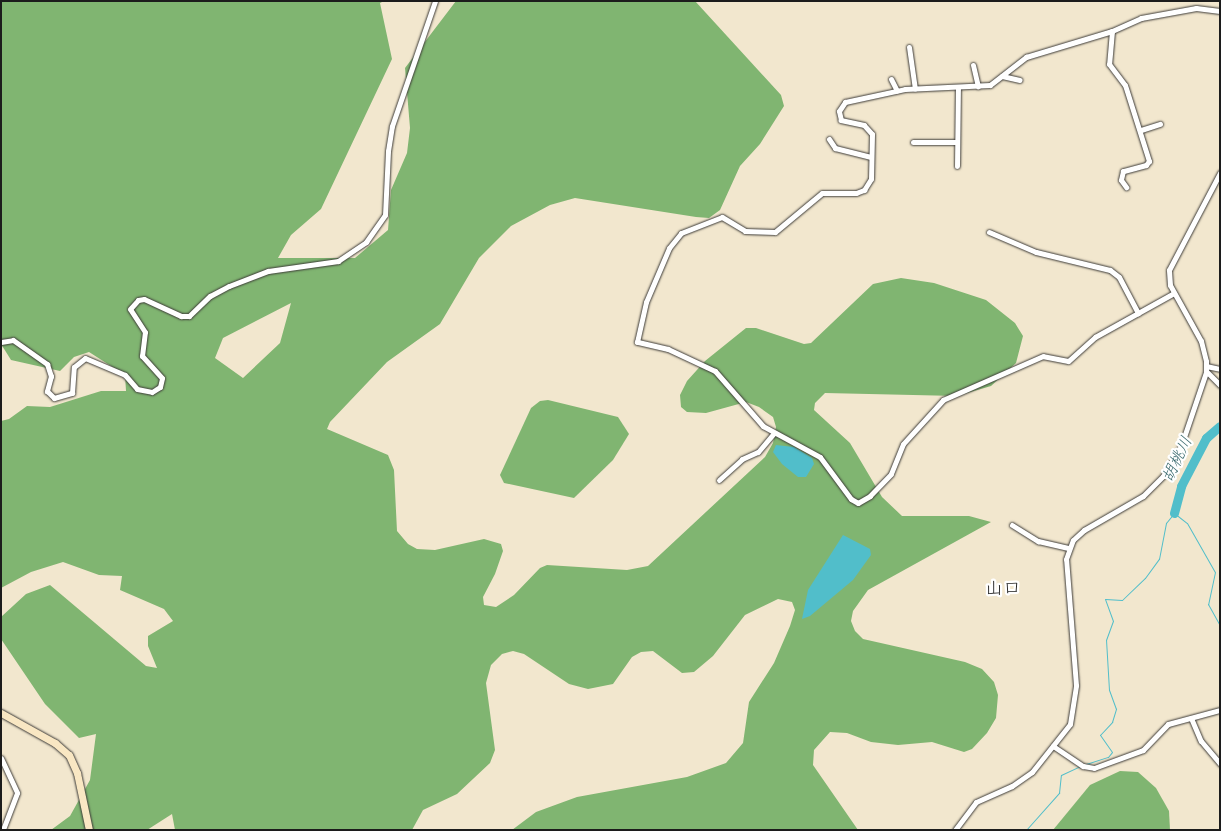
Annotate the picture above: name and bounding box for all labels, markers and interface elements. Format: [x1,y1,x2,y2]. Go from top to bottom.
water label: 胡桃川 [1160,434,1198,486]
district label: 山口 [985,580,1021,602]

